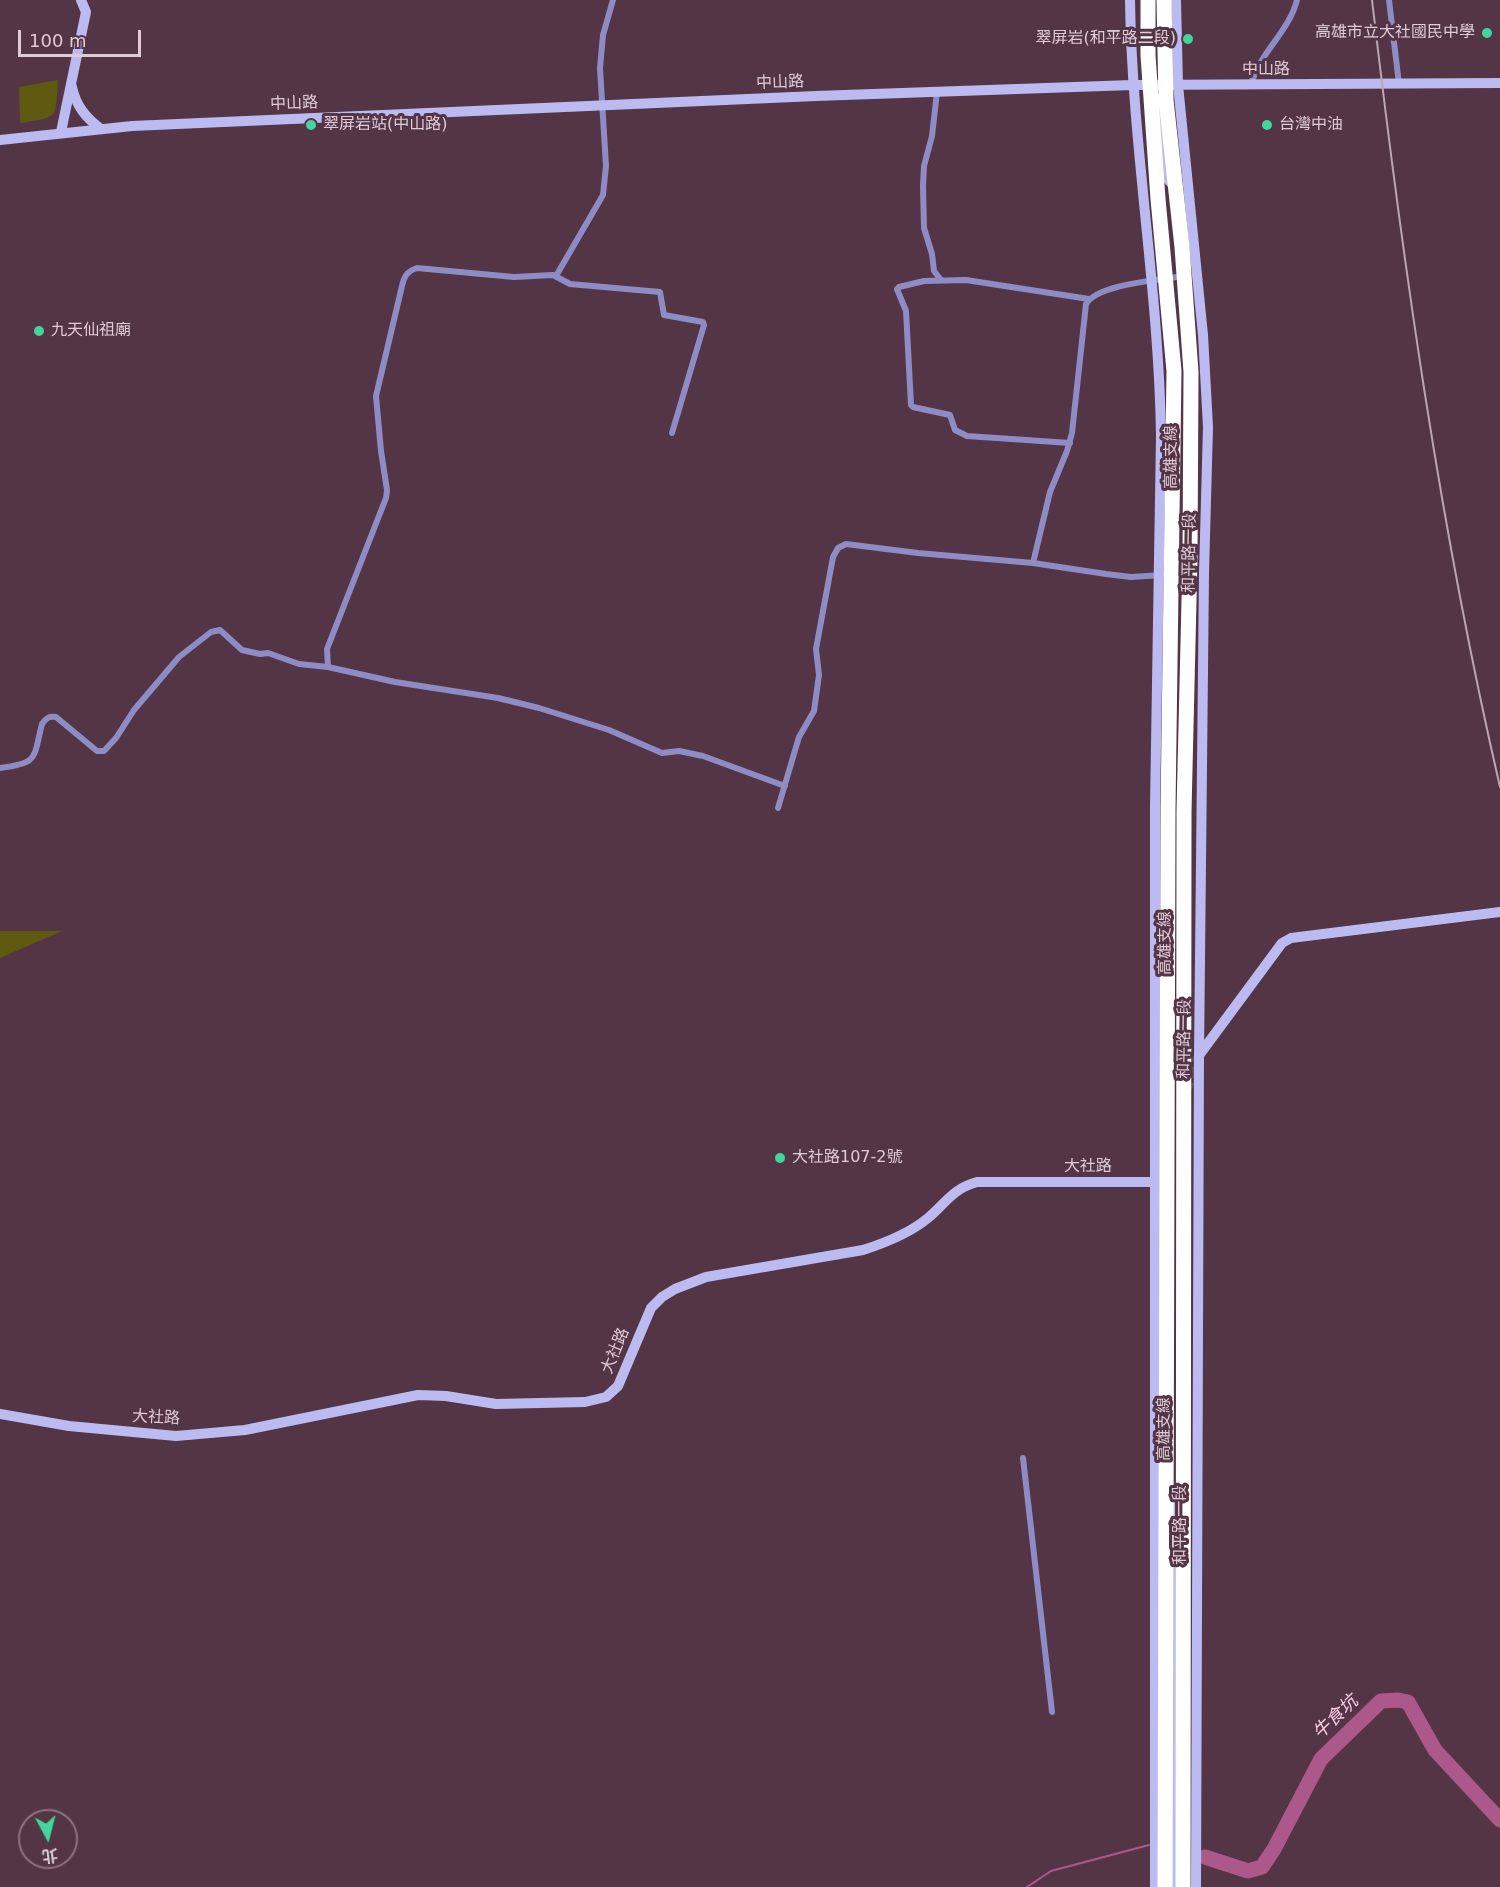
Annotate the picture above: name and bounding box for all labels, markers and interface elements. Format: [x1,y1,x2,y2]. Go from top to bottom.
scale bar [21,18,144,56]
place label: 高雄市立大社國民中學 [1315,23,1475,43]
marker: 高雄市立大社國民中學 [1480,26,1494,40]
place label: 翠屏岩(和平路二段) [1036,29,1176,49]
text: 100 m [29,30,87,51]
marker: 翠屏岩(和平路二段) [1181,32,1195,46]
street label: 中山路 [1242,60,1290,80]
street label: 中山路 [756,73,804,93]
street label: 中山路 [270,94,318,114]
place label: 翠屏岩站(中山路) [323,115,447,135]
place label: 台灣中油 [1279,115,1343,135]
marker: 翠屏岩站(中山路) [304,118,318,132]
marker: 台灣中油 [1260,118,1274,132]
place label: 九天仙祖廟 [51,321,131,341]
marker: 九天仙祖廟 [32,324,46,338]
street label: 高雄支線 [1162,425,1182,489]
street label: 和平路一段 [1180,513,1200,593]
street label: 高雄支線 [1156,911,1176,975]
street label: 和平路一段 [1175,999,1195,1079]
place label: 大社路107-2號 [792,1148,902,1168]
marker: 大社路107-2號 [773,1151,787,1165]
street label: 大社路 [1064,1157,1112,1177]
street label: 大社路 [598,1325,634,1377]
street label: 高雄支線 [1155,1397,1175,1461]
street label: 大社路 [132,1407,180,1429]
street label: 和平路一段 [1171,1485,1191,1565]
water label: 牛食坑 [1309,1691,1363,1745]
north arrow [18,1809,78,1869]
text: 北 [41,1845,59,1866]

